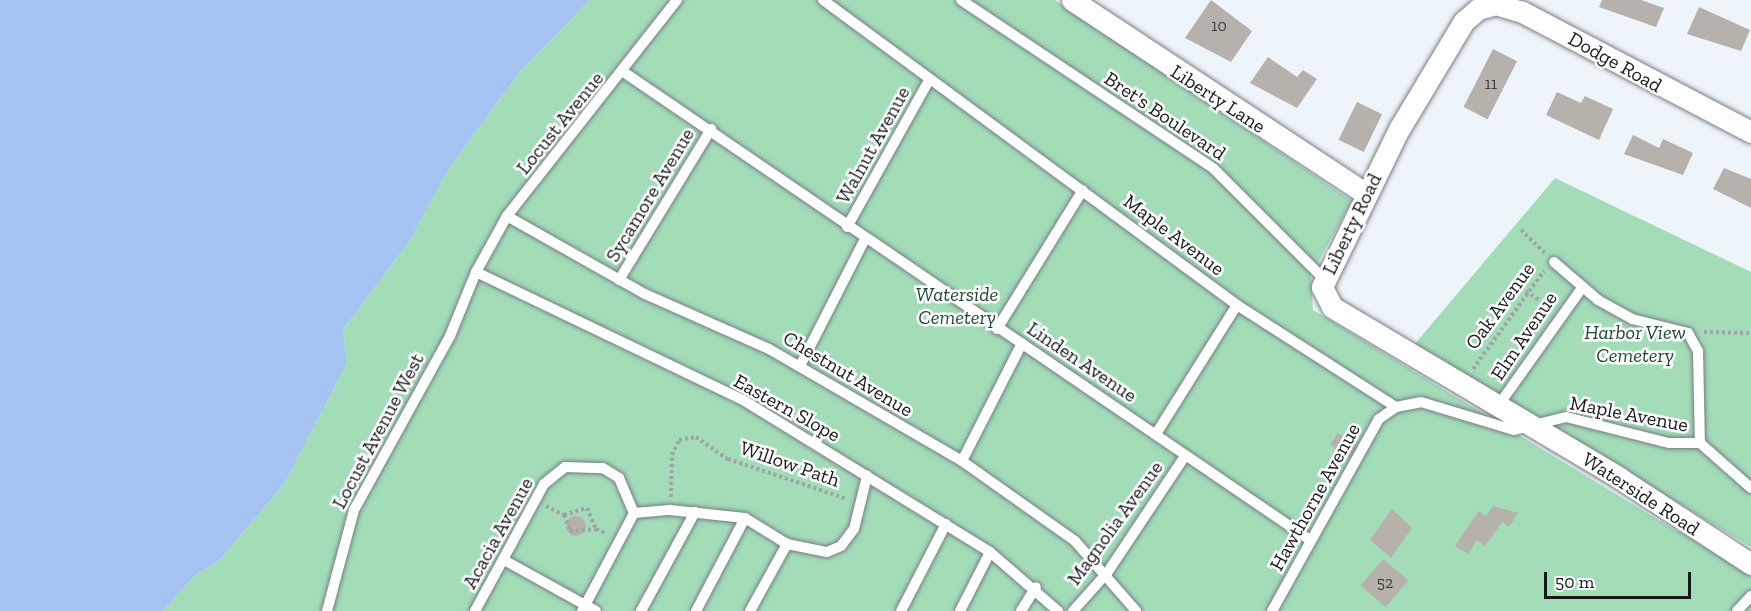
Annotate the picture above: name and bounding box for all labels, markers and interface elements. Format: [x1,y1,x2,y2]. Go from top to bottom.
house number: 10 [1211,16,1227,36]
street label: Dodge Road [1564,26,1666,98]
street label: Liberty Lane [1166,59,1270,139]
street label: Bret's Boulevard [1100,66,1230,166]
street label: Locust Avenue [511,67,609,179]
house number: 11 [1485,74,1497,94]
street label: Walnut Avenue [831,82,915,208]
street label: Sycamore Avenue [600,123,700,267]
street label: Liberty Road [1317,169,1387,279]
street label: Maple Avenue [1119,189,1229,281]
street label: Oak Avenue [1460,258,1540,354]
park label: Waterside Cemetery [916,282,998,329]
street label: Elm Avenue [1485,287,1563,385]
street label: Linden Avenue [1022,316,1142,408]
park label: Harbor View Cemetery [1584,320,1686,367]
street label: Chestnut Avenue [779,326,917,422]
street label: Locust Avenue West [327,349,429,513]
street label: Eastern Slope [730,369,844,447]
street label: Maple Avenue [1567,391,1691,437]
street label: Hawthorne Avenue [1264,419,1366,575]
street label: Willow Path [737,436,843,492]
street label: Waterside Road [1578,447,1704,541]
street label: Magnolia Avenue [1062,456,1168,590]
street label: Acacia Avenue [457,473,539,593]
scale bar [1547,560,1694,598]
text: 50 m [1555,571,1594,593]
house number: 52 [1377,573,1393,593]

